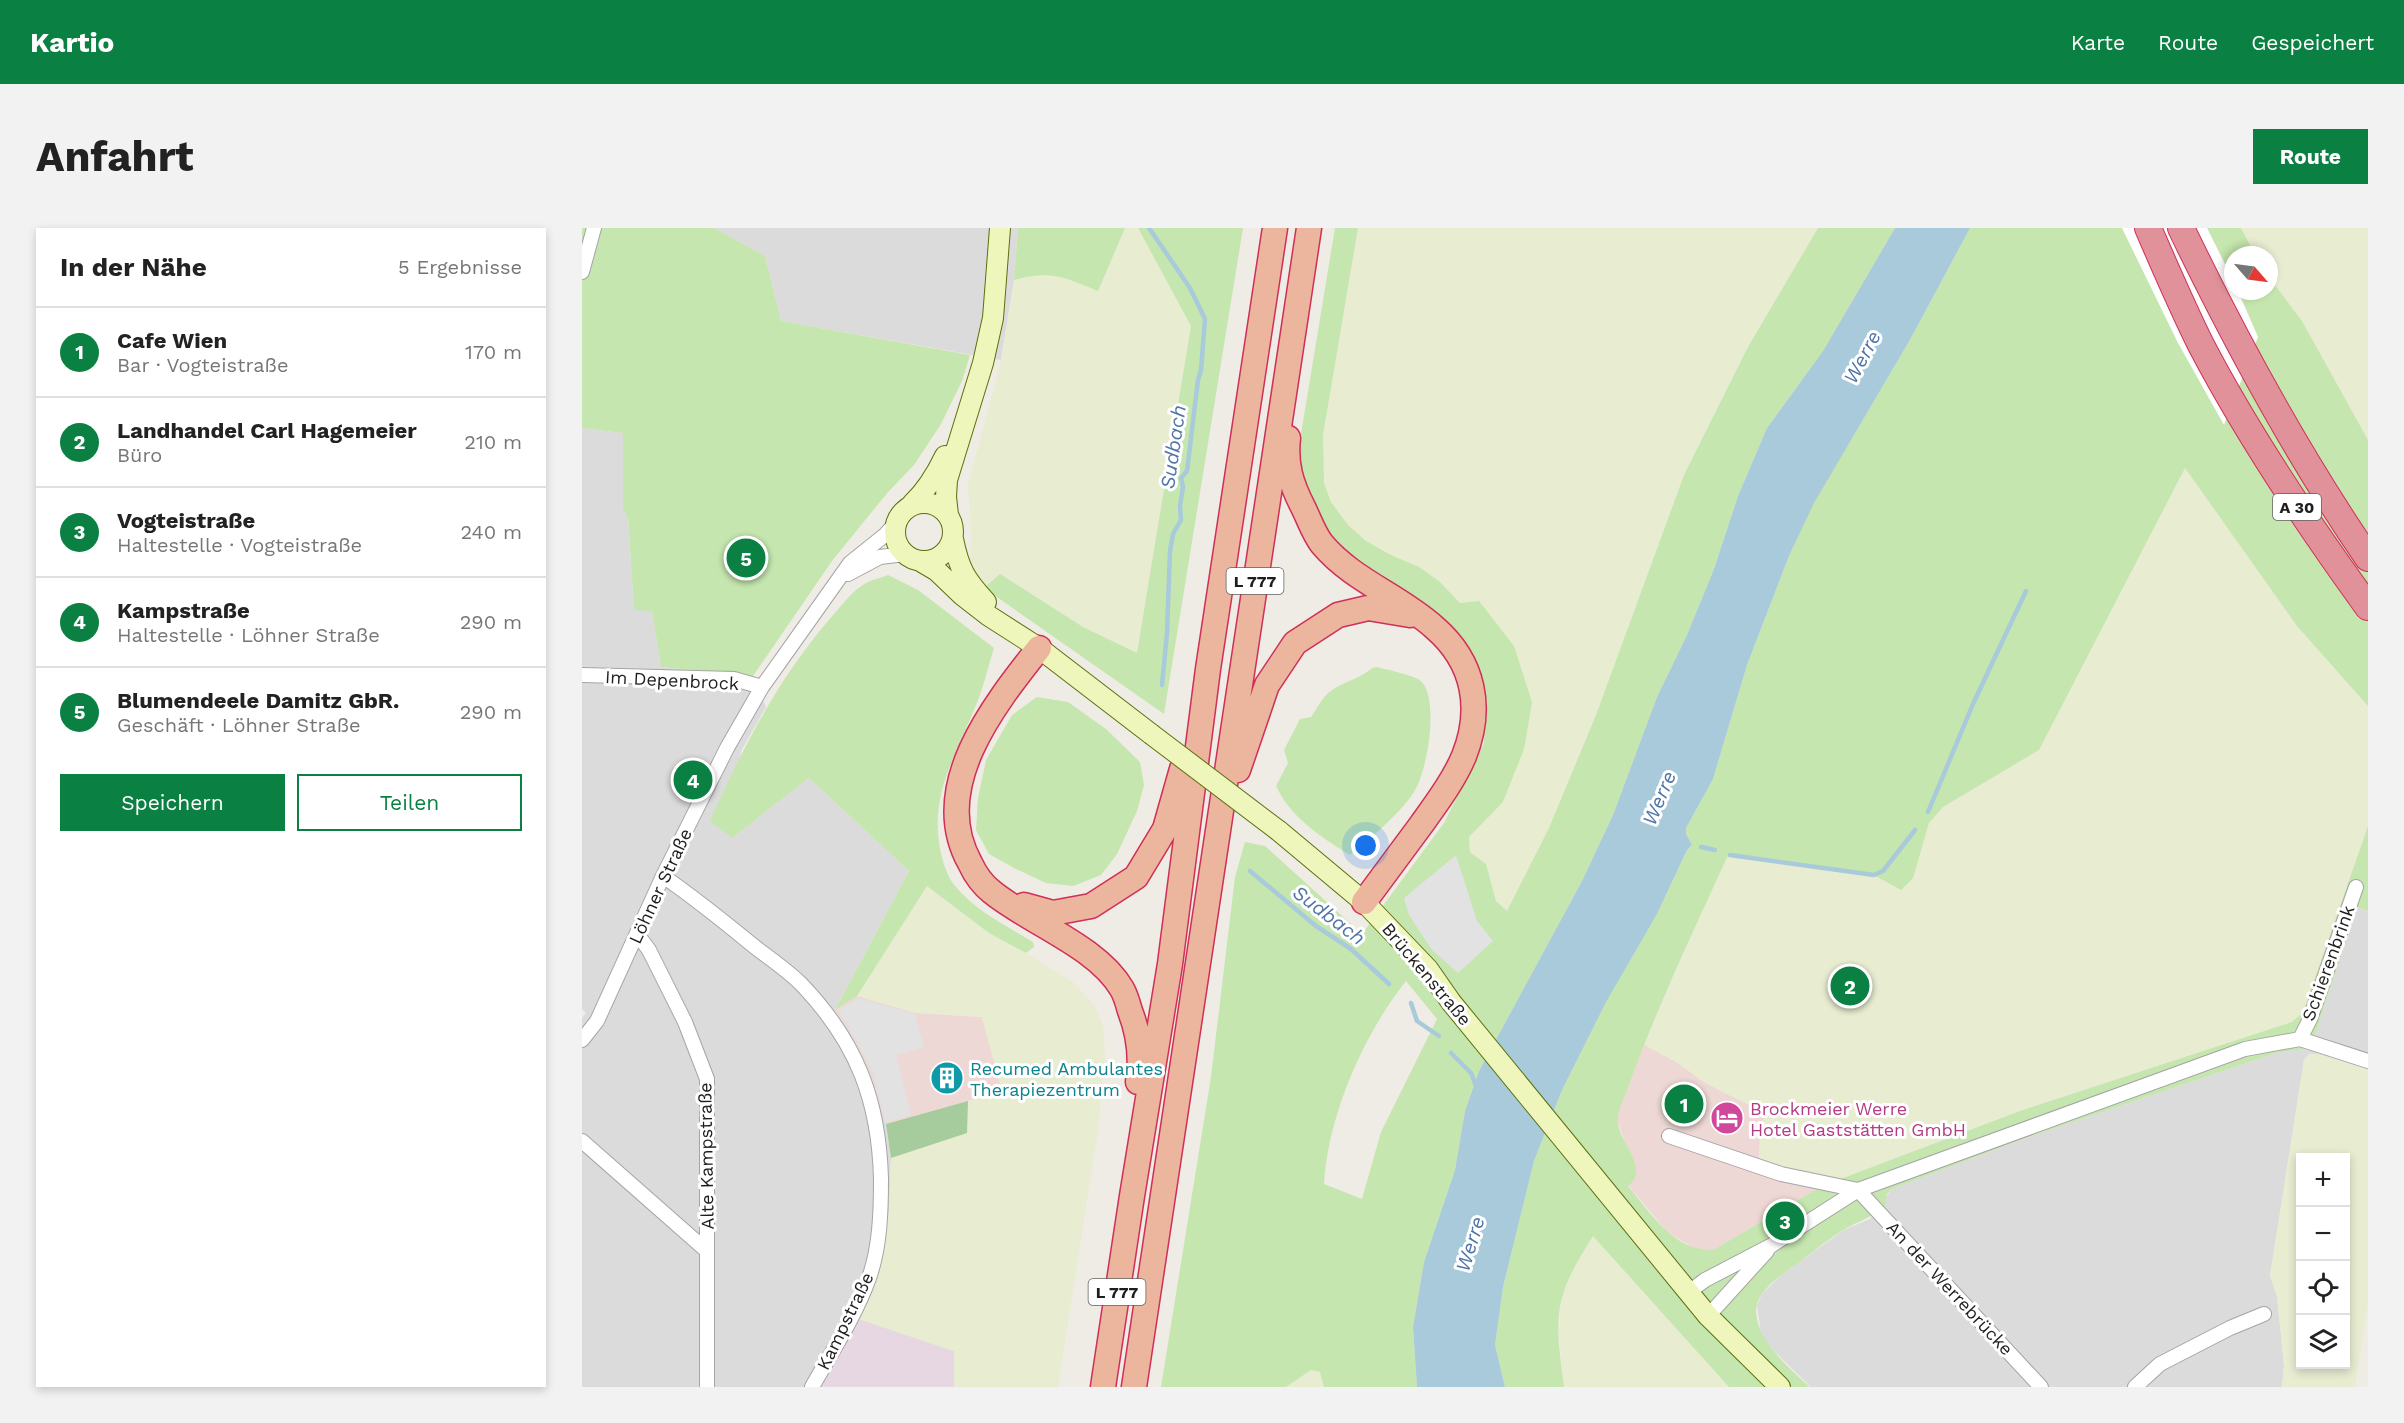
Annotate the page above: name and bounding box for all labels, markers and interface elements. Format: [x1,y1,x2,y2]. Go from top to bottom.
text: Kartio [30,26,114,59]
text: Karte [2071,30,2125,55]
text: Route [2158,30,2218,55]
text: Gespeichert [2251,30,2374,55]
button: Route [2253,129,2368,184]
text: Anfahrt [36,132,194,181]
north arrow [2224,246,2278,300]
text: In der Nähe [60,252,207,282]
text: 5 Ergebnisse [398,255,522,279]
water label: Werre [1838,327,1886,387]
text: Cafe Wien [117,328,227,353]
text: 1 [75,340,84,364]
text: 170 m [465,340,522,364]
text: Bar · Vogteistraße [117,353,288,377]
water label: Sudbach [1155,404,1191,490]
text: Landhandel Carl Hagemeier [117,418,417,443]
text: 2 [74,430,85,454]
text: 210 m [464,430,522,454]
text: Büro [117,443,162,467]
road number: A 30 [2273,494,2321,520]
text: Vogteistraße [117,508,255,533]
text: 3 [74,520,85,544]
text: 240 m [460,520,522,544]
text: Haltestelle · Vogteistraße [117,533,362,557]
pin: 5 [726,536,766,580]
road number: L 777 [1226,568,1284,594]
text: Kampstraße [117,598,250,623]
text: 4 [73,610,86,634]
text: 290 m [460,610,522,634]
text: Haltestelle · Löhner Straße [117,623,380,647]
street label: Im Depenbrock [604,666,740,694]
text: Blumendeele Damitz GbR. [117,688,400,713]
text: 5 [74,700,85,724]
text: 290 m [460,700,522,724]
text: Geschäft · Löhner Straße [117,713,361,737]
pin: 4 [674,758,712,802]
water label: Werre [1637,767,1681,829]
button: Speichern [60,774,285,831]
button: Teilen [297,774,522,831]
street label: Löhner Straße [624,825,696,947]
your location [1351,831,1380,860]
water label: Sudbach [1288,880,1370,950]
street label: Schierenbrink [2297,902,2359,1024]
street label: Brückenstraße [1378,918,1476,1030]
pin: 2 [1830,964,1870,1008]
place label: Recumed Ambulantes Therapiezentrum [970,1058,1163,1100]
building icon: Recumed Ambulantes Therapiezentrum [929,1060,965,1096]
street label: Alte Kampstraße [694,1082,718,1230]
pin: 1 [1664,1082,1704,1126]
place label: Brockmeier Werre Hotel Gaststätten GmbH [1750,1098,1966,1140]
hotel icon: Brockmeier Werre Hotel Gaststätten GmbH [1709,1100,1745,1136]
map controls [2296,1153,2350,1369]
button: + [2296,1153,2350,1207]
pin: 3 [1766,1198,1804,1244]
button: − [2296,1207,2350,1261]
water label: Werre [1450,1214,1490,1274]
street label: An der Werrebrücke [1883,1217,2017,1359]
button: locate [2296,1261,2350,1315]
street label: Kampstraße [812,1269,878,1373]
road number: L 777 [1088,1279,1146,1305]
button: layers [2296,1315,2350,1369]

